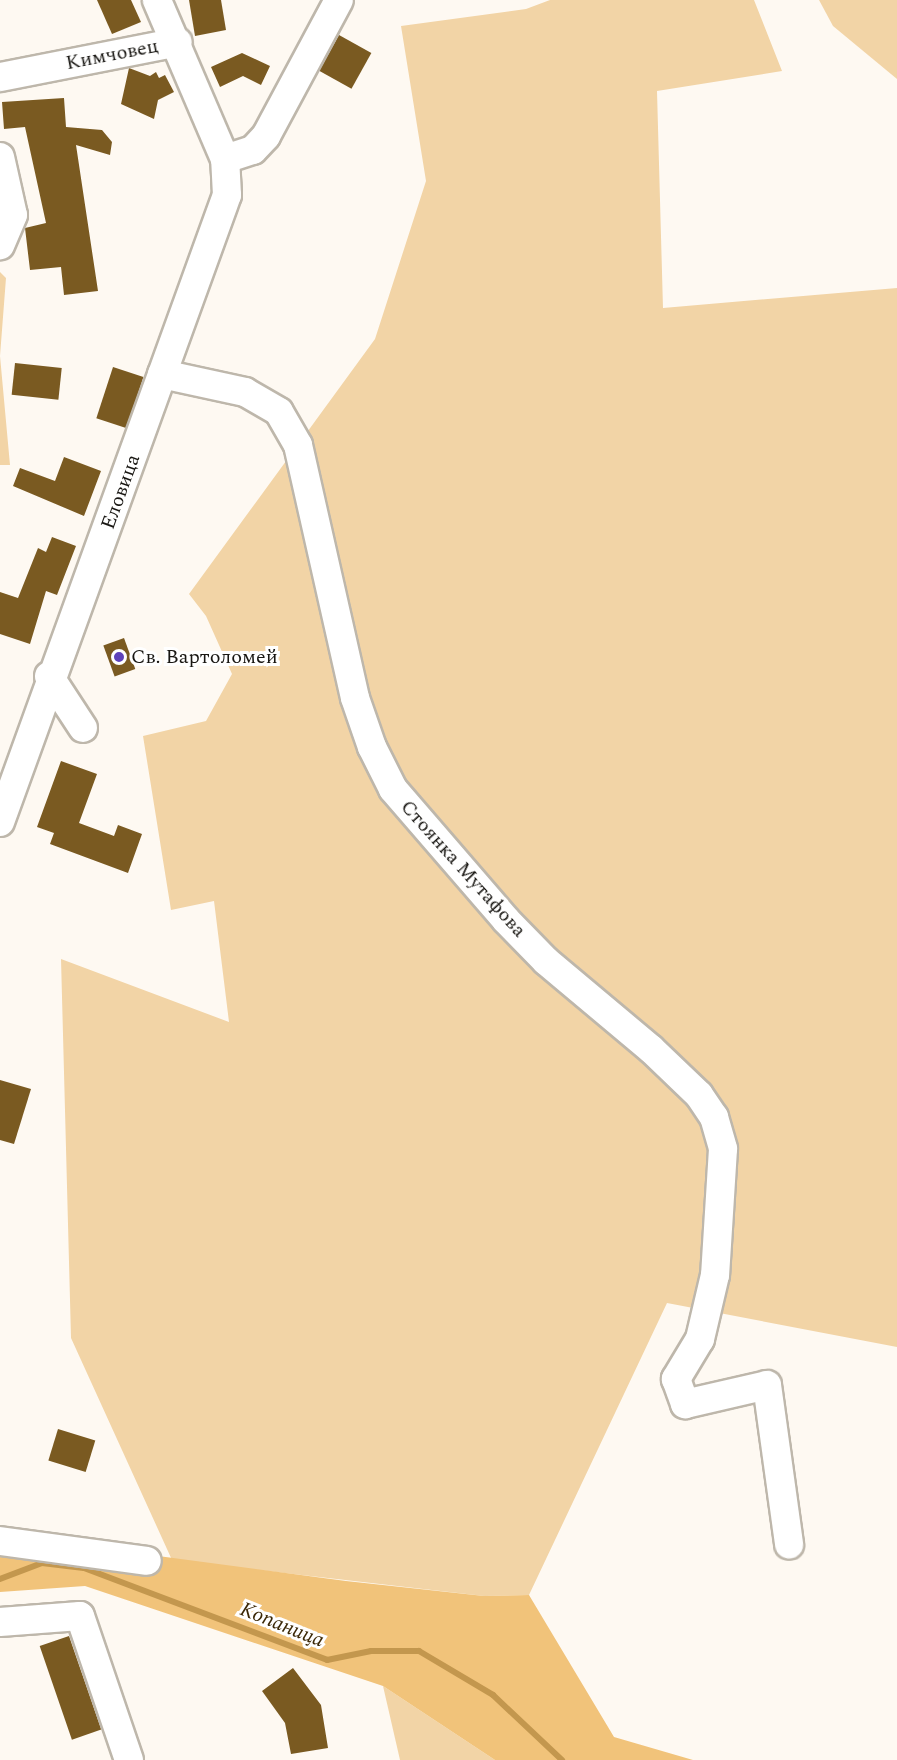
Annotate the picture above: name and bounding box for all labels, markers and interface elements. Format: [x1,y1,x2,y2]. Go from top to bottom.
street label: Кимчовец [64,34,160,76]
street label: Еловица [96,451,146,533]
place label: Св. Вартоломей [131,645,278,669]
marker: Св. Вартоломей [112,650,126,664]
street label: Стоянка Мутафова [395,795,531,943]
water label: Копаница [236,1597,328,1653]

